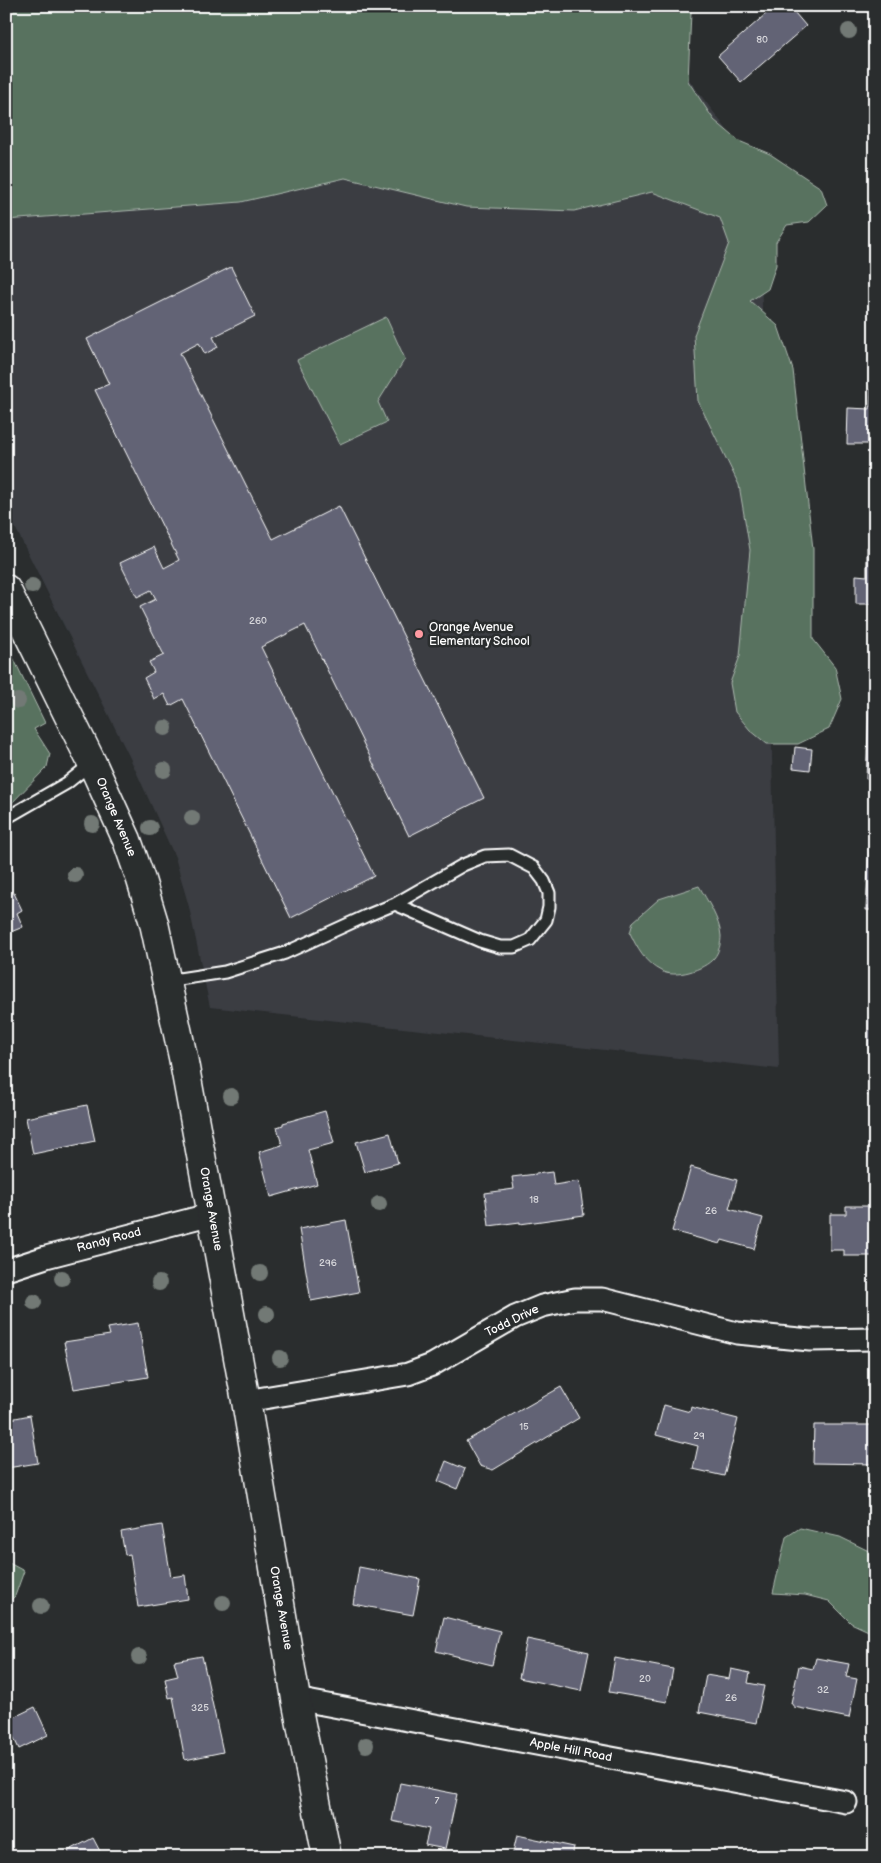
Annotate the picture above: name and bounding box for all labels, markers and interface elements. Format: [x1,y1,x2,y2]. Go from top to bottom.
house number: 80 [756,34,768,46]
house number: 260 [249,615,267,627]
place label: Orange Avenue Elementary School [429,620,530,649]
marker: Orange Avenue Elementary School [413,628,425,640]
street label: Orange Avenue [93,775,139,859]
street label: Orange Avenue [196,1166,226,1252]
house number: 18 [529,1194,539,1206]
house number: 26 [705,1205,717,1217]
street label: Randy Road [75,1224,143,1256]
house number: 296 [319,1257,337,1269]
street label: Todd Drive [483,1302,541,1340]
house number: 15 [519,1421,529,1433]
house number: 29 [693,1430,705,1442]
street label: Orange Avenue [266,1565,296,1651]
house number: 20 [639,1673,651,1685]
house number: 32 [817,1684,829,1696]
house number: 26 [725,1692,737,1704]
house number: 325 [191,1702,209,1714]
street label: Apple Hill Road [529,1735,613,1765]
house number: 7 [435,1795,440,1807]

